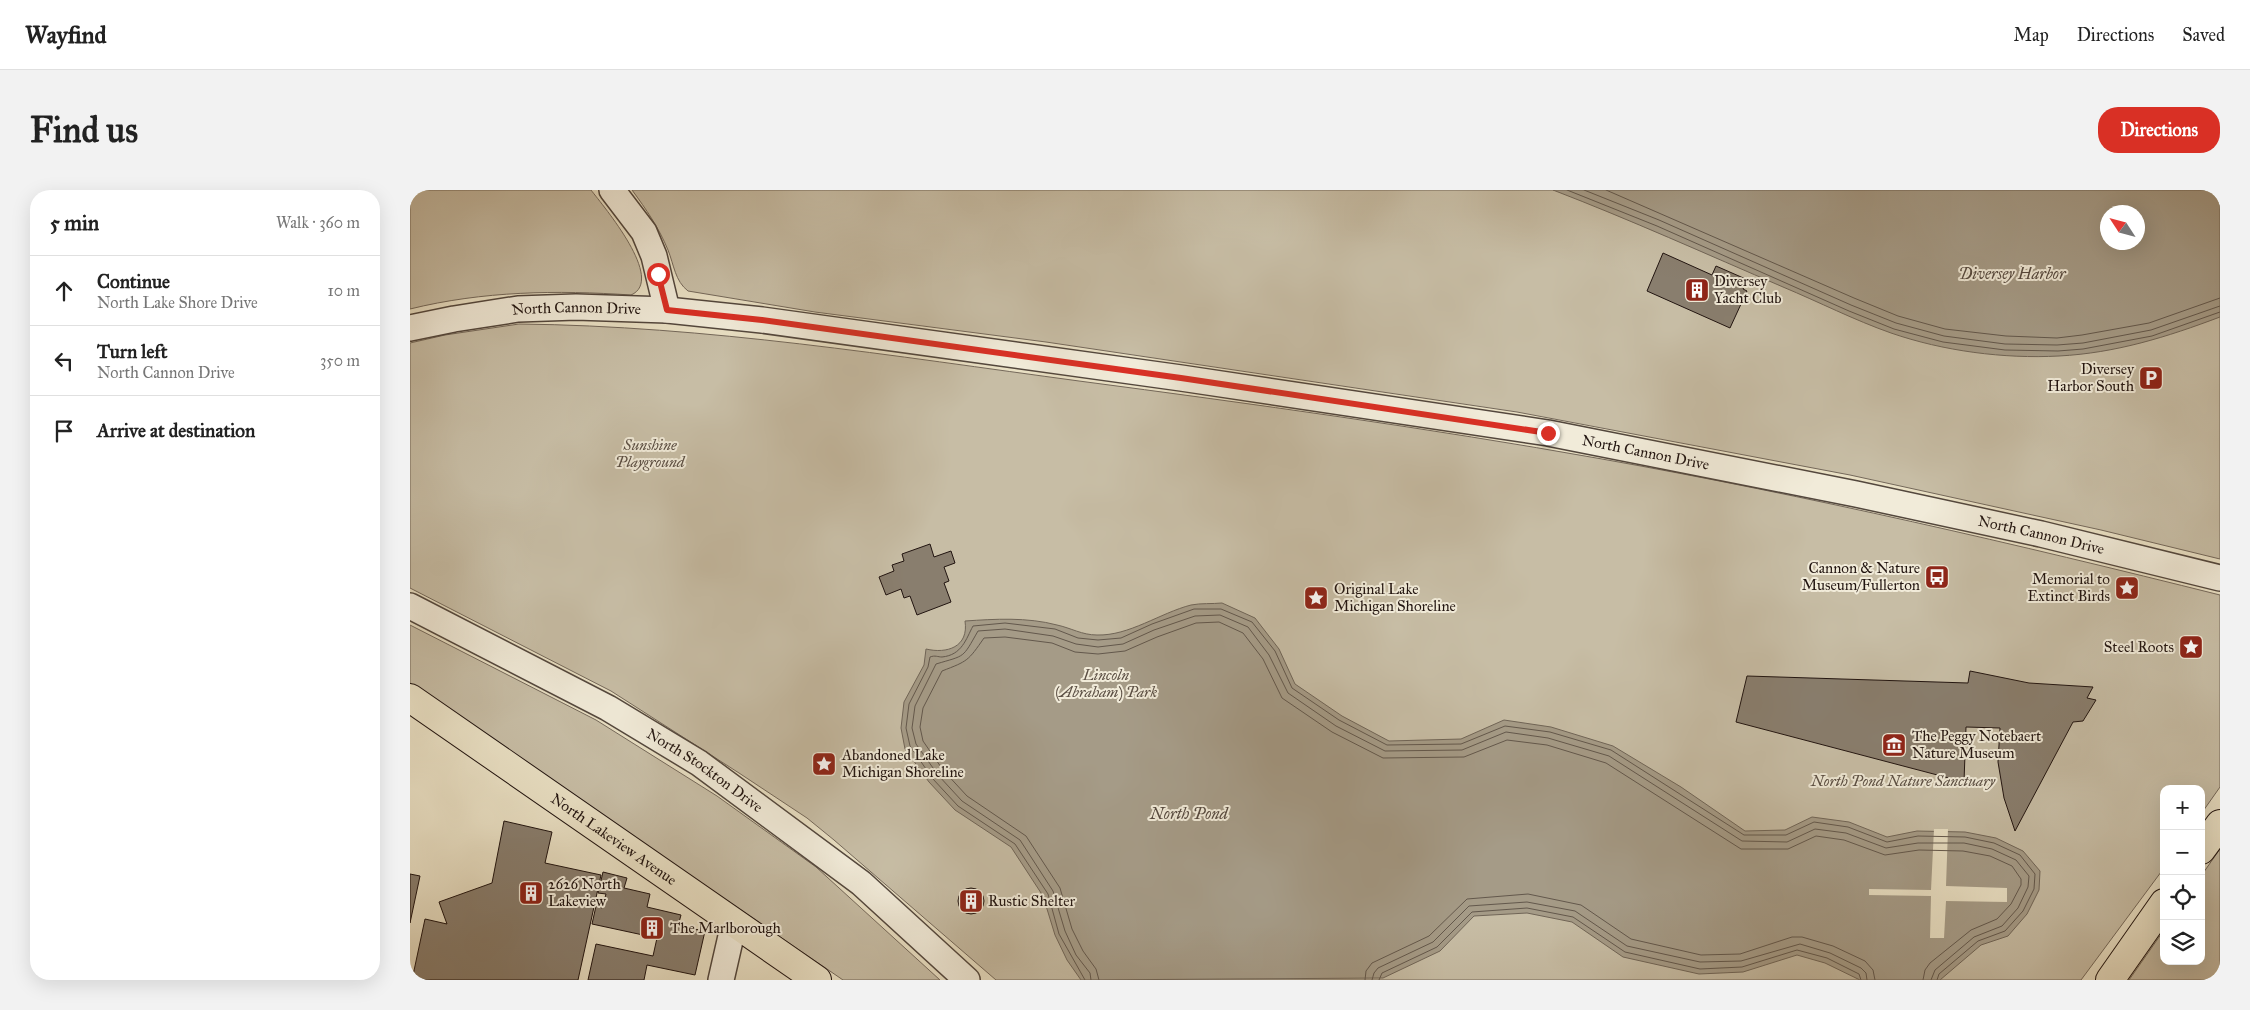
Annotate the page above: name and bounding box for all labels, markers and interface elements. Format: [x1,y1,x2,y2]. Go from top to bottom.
text: Wayfind [25,20,107,50]
text: Map [2013,24,2049,46]
text: Directions [2077,24,2154,46]
text: Saved [2182,24,2225,46]
button: Directions [2098,107,2220,153]
text: Find us [30,109,138,152]
north arrow [2100,205,2145,250]
text: 5 min [50,210,99,236]
text: Walk · 360 m [276,213,360,232]
route start [647,263,670,286]
water label: Diversey Harbor [1958,264,2067,283]
text: Continue [97,270,170,293]
place label: Diversey Yacht Club [1714,272,1782,307]
icon: ahead [50,277,78,305]
building icon: Diversey Yacht Club [1684,277,1710,303]
text: 10 m [328,281,360,300]
text: North Lake Shore Drive [97,293,258,312]
street label: North Cannon Drive [510,298,641,319]
text: Turn left [97,340,167,363]
icon: left [50,347,78,375]
text: 350 m [320,351,360,370]
place label: Diversey Harbor South [2047,360,2135,395]
text: North Cannon Drive [97,363,235,382]
parking icon: Diversey Harbor South [2138,365,2164,391]
icon: arrive [50,417,78,445]
text: Arrive at destination [97,419,255,442]
route end [1537,422,1560,445]
street label: North Cannon Drive [1581,431,1711,474]
park label: Sunshine Playground [615,436,686,471]
street label: North Cannon Drive [1976,512,2106,558]
place label: Cannon & Nature Museum/Fullerton [1802,559,1920,594]
bus stop icon: Cannon & Nature Museum/Fullerton [1924,564,1950,590]
place label: Memorial to Extinct Birds [2028,570,2110,605]
place icon: Memorial to Extinct Birds [2114,575,2140,601]
place label: Original Lake Michigan Shoreline [1334,580,1456,615]
place icon: Original Lake Michigan Shoreline [1303,585,1329,611]
place icon: Steel Roots [2178,634,2204,660]
place label: Steel Roots [2104,638,2174,656]
park label: Lincoln (Abraham) Park [1055,666,1157,702]
street label: North Stockton Drive [644,725,766,816]
place label: The Peggy Notebaert Nature Museum [1912,727,2042,762]
museum icon: The Peggy Notebaert Nature Museum [1881,732,1907,758]
place label: Abandoned Lake Michigan Shoreline [841,746,964,781]
place icon: Abandoned Lake Michigan Shoreline [811,751,837,777]
park label: North Pond Nature Sanctuary [1810,772,1997,790]
map controls [2160,785,2205,965]
button: + [2160,785,2205,830]
street label: North Lakeview Avenue [548,789,680,889]
water label: North Pond [1149,804,1230,823]
button: − [2160,830,2205,875]
place label: 2626 North Lakeview [548,875,621,910]
button: locate [2160,875,2205,920]
building icon: 2626 North Lakeview [518,880,544,906]
building icon: Rustic Shelter [958,888,984,914]
place label: Rustic Shelter [988,892,1076,910]
building icon: The Marlborough [639,915,665,941]
place label: The Marlborough [670,919,782,937]
button: layers [2160,920,2205,965]

